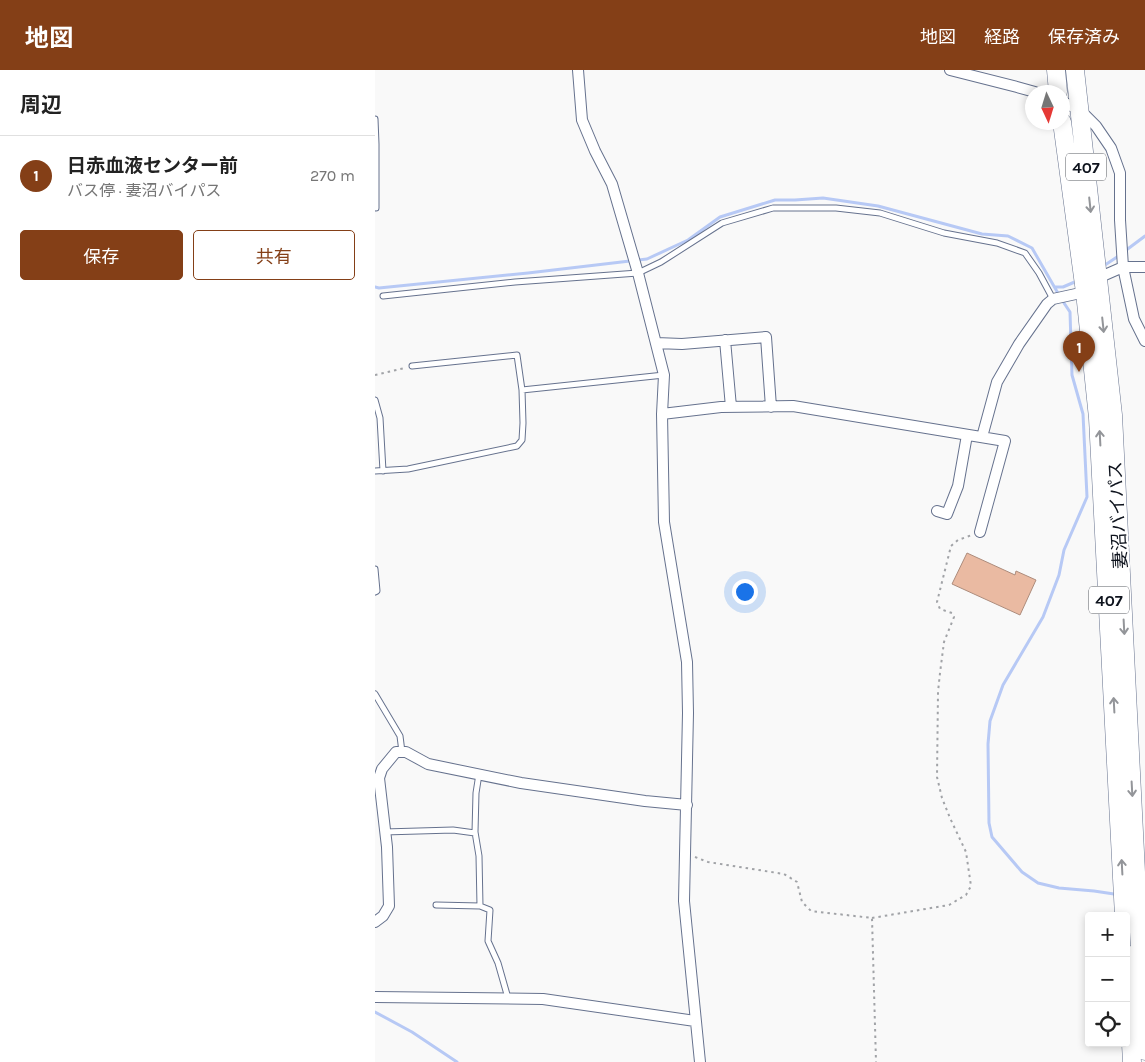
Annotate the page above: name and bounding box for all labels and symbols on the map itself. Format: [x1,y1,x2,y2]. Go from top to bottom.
north arrow [1025,85,1070,130]
road number: 407 [1066,154,1106,180]
one-way arrow [1085,197,1095,213]
one-way arrow [1098,317,1108,333]
pin: 1 [1063,331,1095,372]
one-way arrow [1095,430,1104,446]
street label: 妻沼バイパス [1104,461,1132,569]
your location [732,579,758,605]
road number: 407 [1089,586,1129,614]
one-way arrow [1120,619,1129,635]
one-way arrow [1109,697,1118,713]
one-way arrow [1128,781,1137,797]
one-way arrow [1117,859,1126,875]

